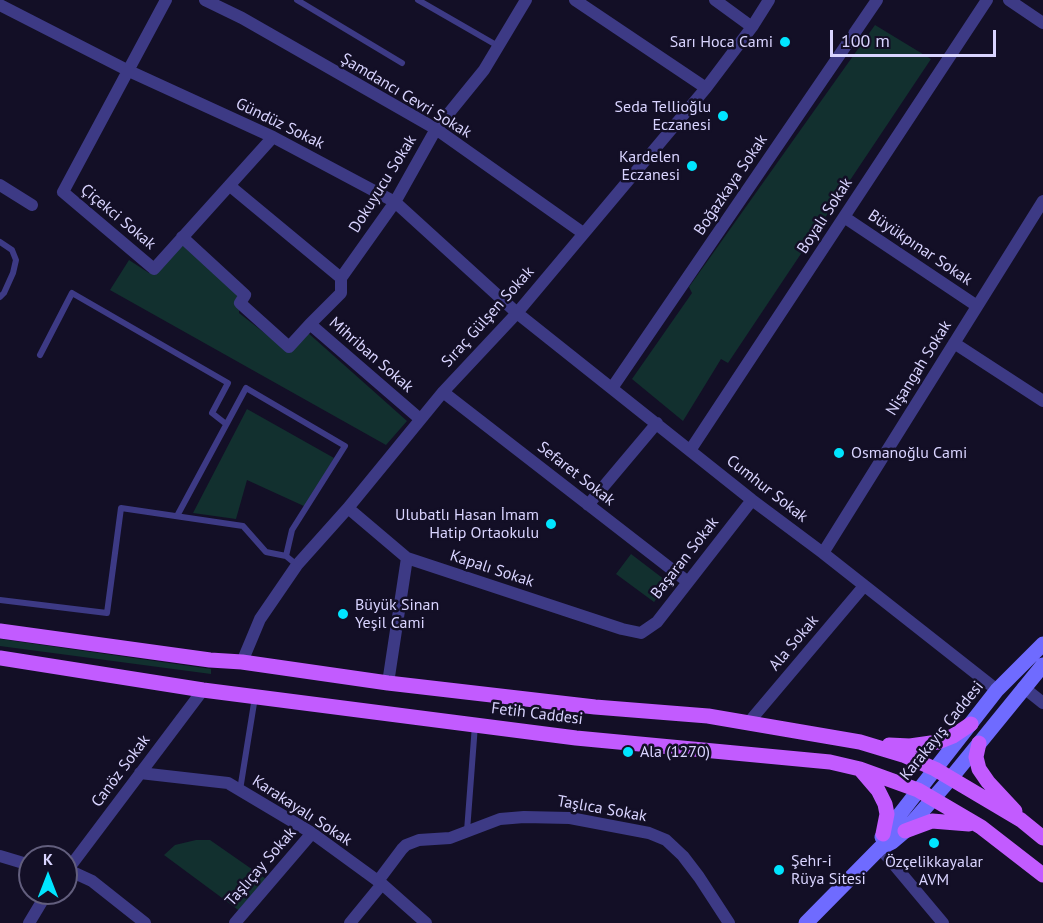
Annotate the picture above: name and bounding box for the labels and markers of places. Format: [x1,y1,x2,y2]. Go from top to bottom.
place label: Sarı Hoca Cami [670,32,773,52]
marker: Sarı Hoca Cami [778,35,792,49]
place label: Seda Tellioğlu Eczanesi [615,97,711,135]
marker: Seda Tellioğlu Eczanesi [716,109,730,123]
place label: Kardelen Eczanesi [619,147,680,185]
marker: Kardelen Eczanesi [685,159,699,173]
place label: Osmanoğlu Cami [851,443,967,463]
marker: Osmanoğlu Cami [832,446,846,460]
place label: Ulubatlı Hasan İmam Hatip Ortaokulu [395,505,539,543]
marker: Ulubatlı Hasan İmam Hatip Ortaokulu [544,517,558,531]
place label: Büyük Sinan Yeşil Cami [355,595,439,633]
marker: Büyük Sinan Yeşil Cami [336,607,350,621]
place label: Ala (1270) [640,742,710,762]
marker: Ala (1270) [621,745,635,759]
marker: Özçelikkayalar AVM [927,836,941,850]
place label: Şehr-i Rüya Sitesi [791,851,866,889]
place label: Özçelikkayalar AVM [885,852,983,890]
marker: Şehr-i Rüya Sitesi [772,863,786,877]

